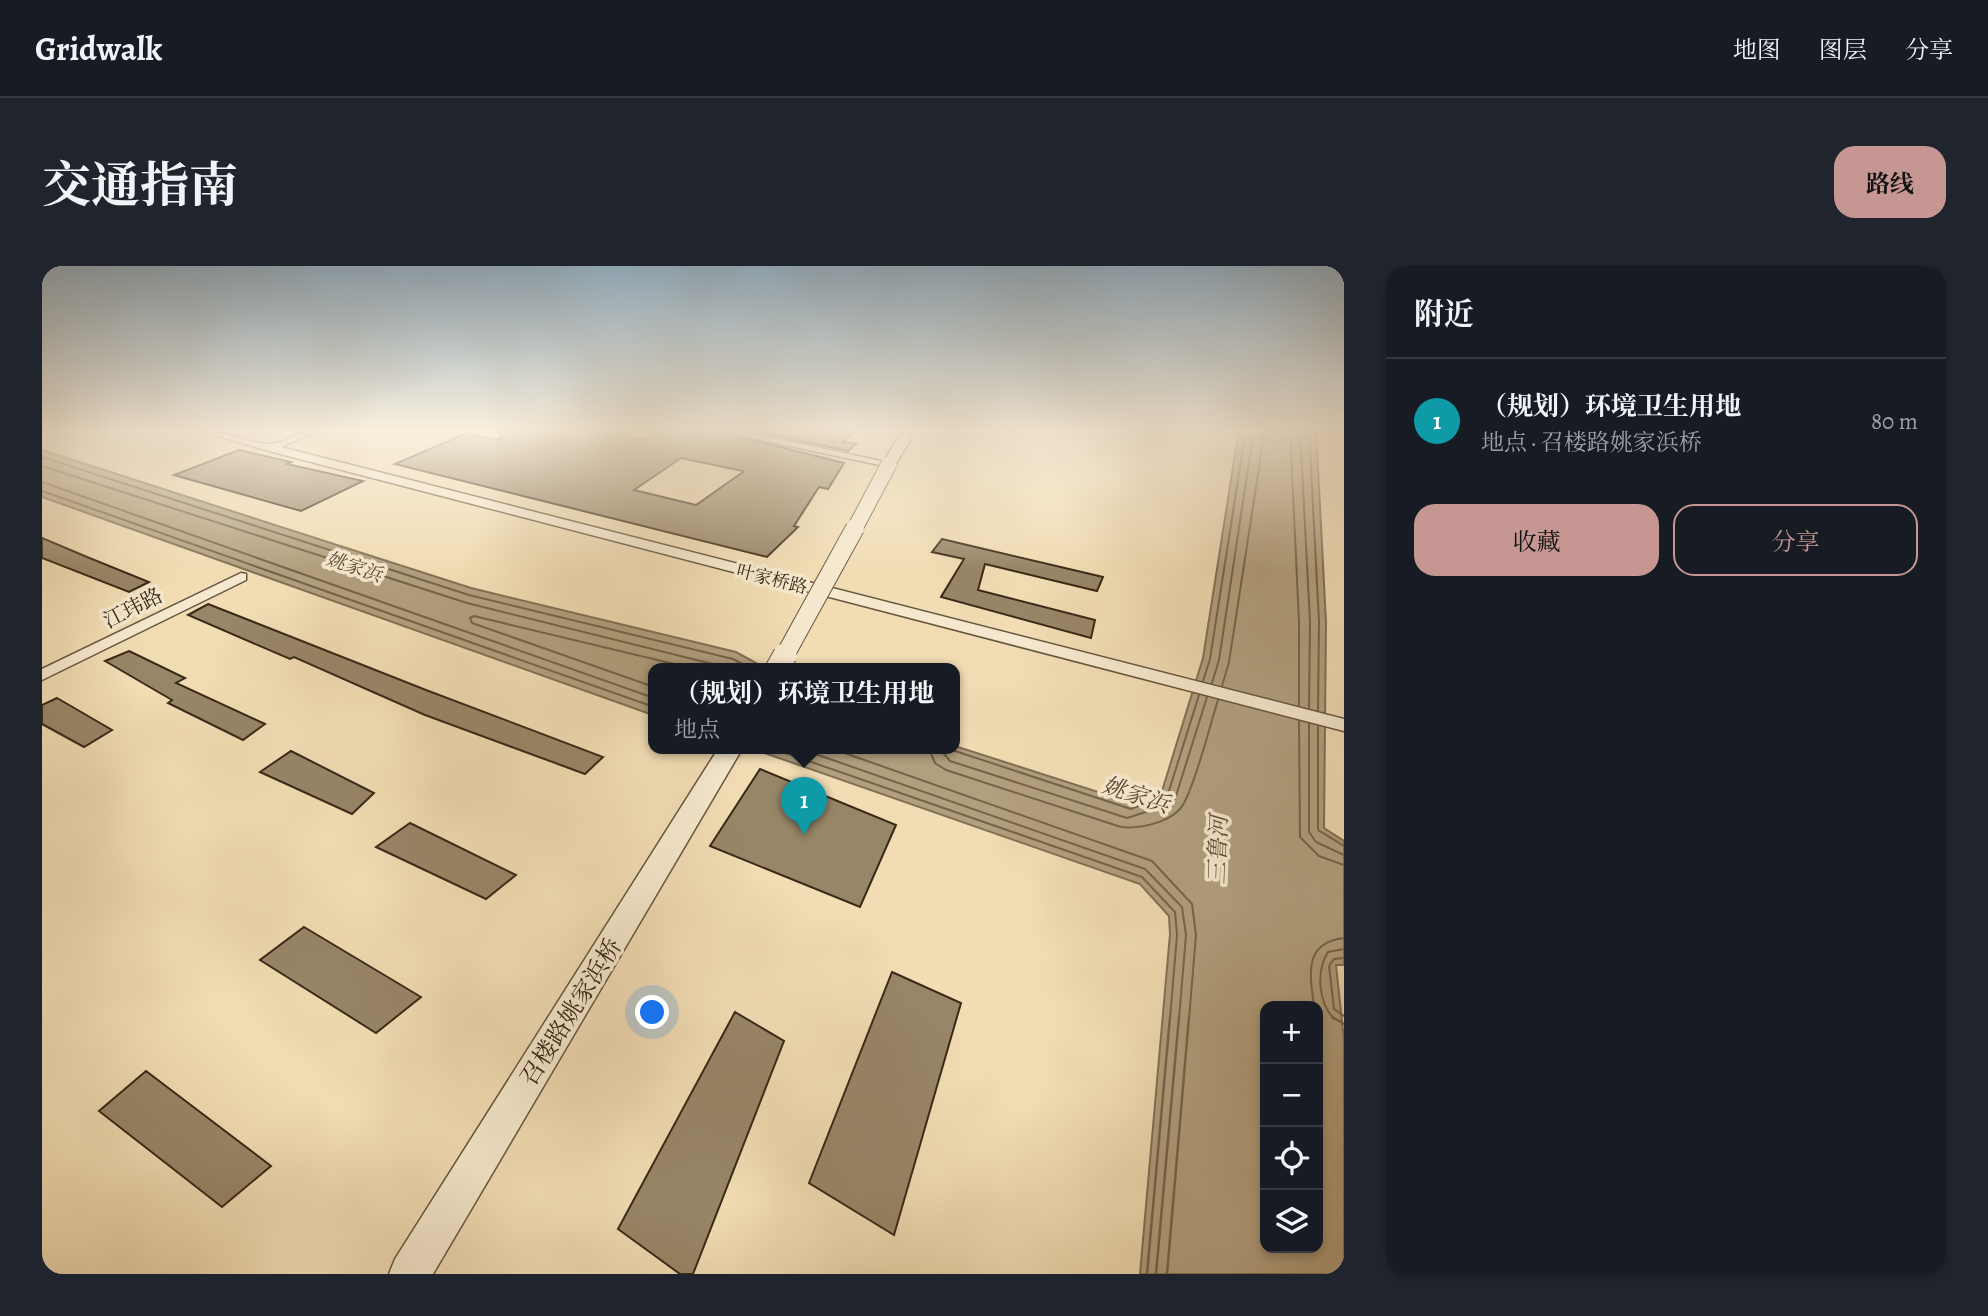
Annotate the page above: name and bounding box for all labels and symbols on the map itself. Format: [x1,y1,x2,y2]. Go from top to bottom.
water label: 姚家浜 [323,546,387,589]
street label: 叶家桥路 [734,559,810,599]
street label: 江玮路 [99,581,167,635]
water label: 姚家浜 [1098,770,1176,821]
pin: 1 [781,777,827,835]
water label: 三鲁河 [1201,811,1235,885]
street label: 召楼路姚家浜桥 [513,932,629,1092]
your location [635,995,669,1029]

